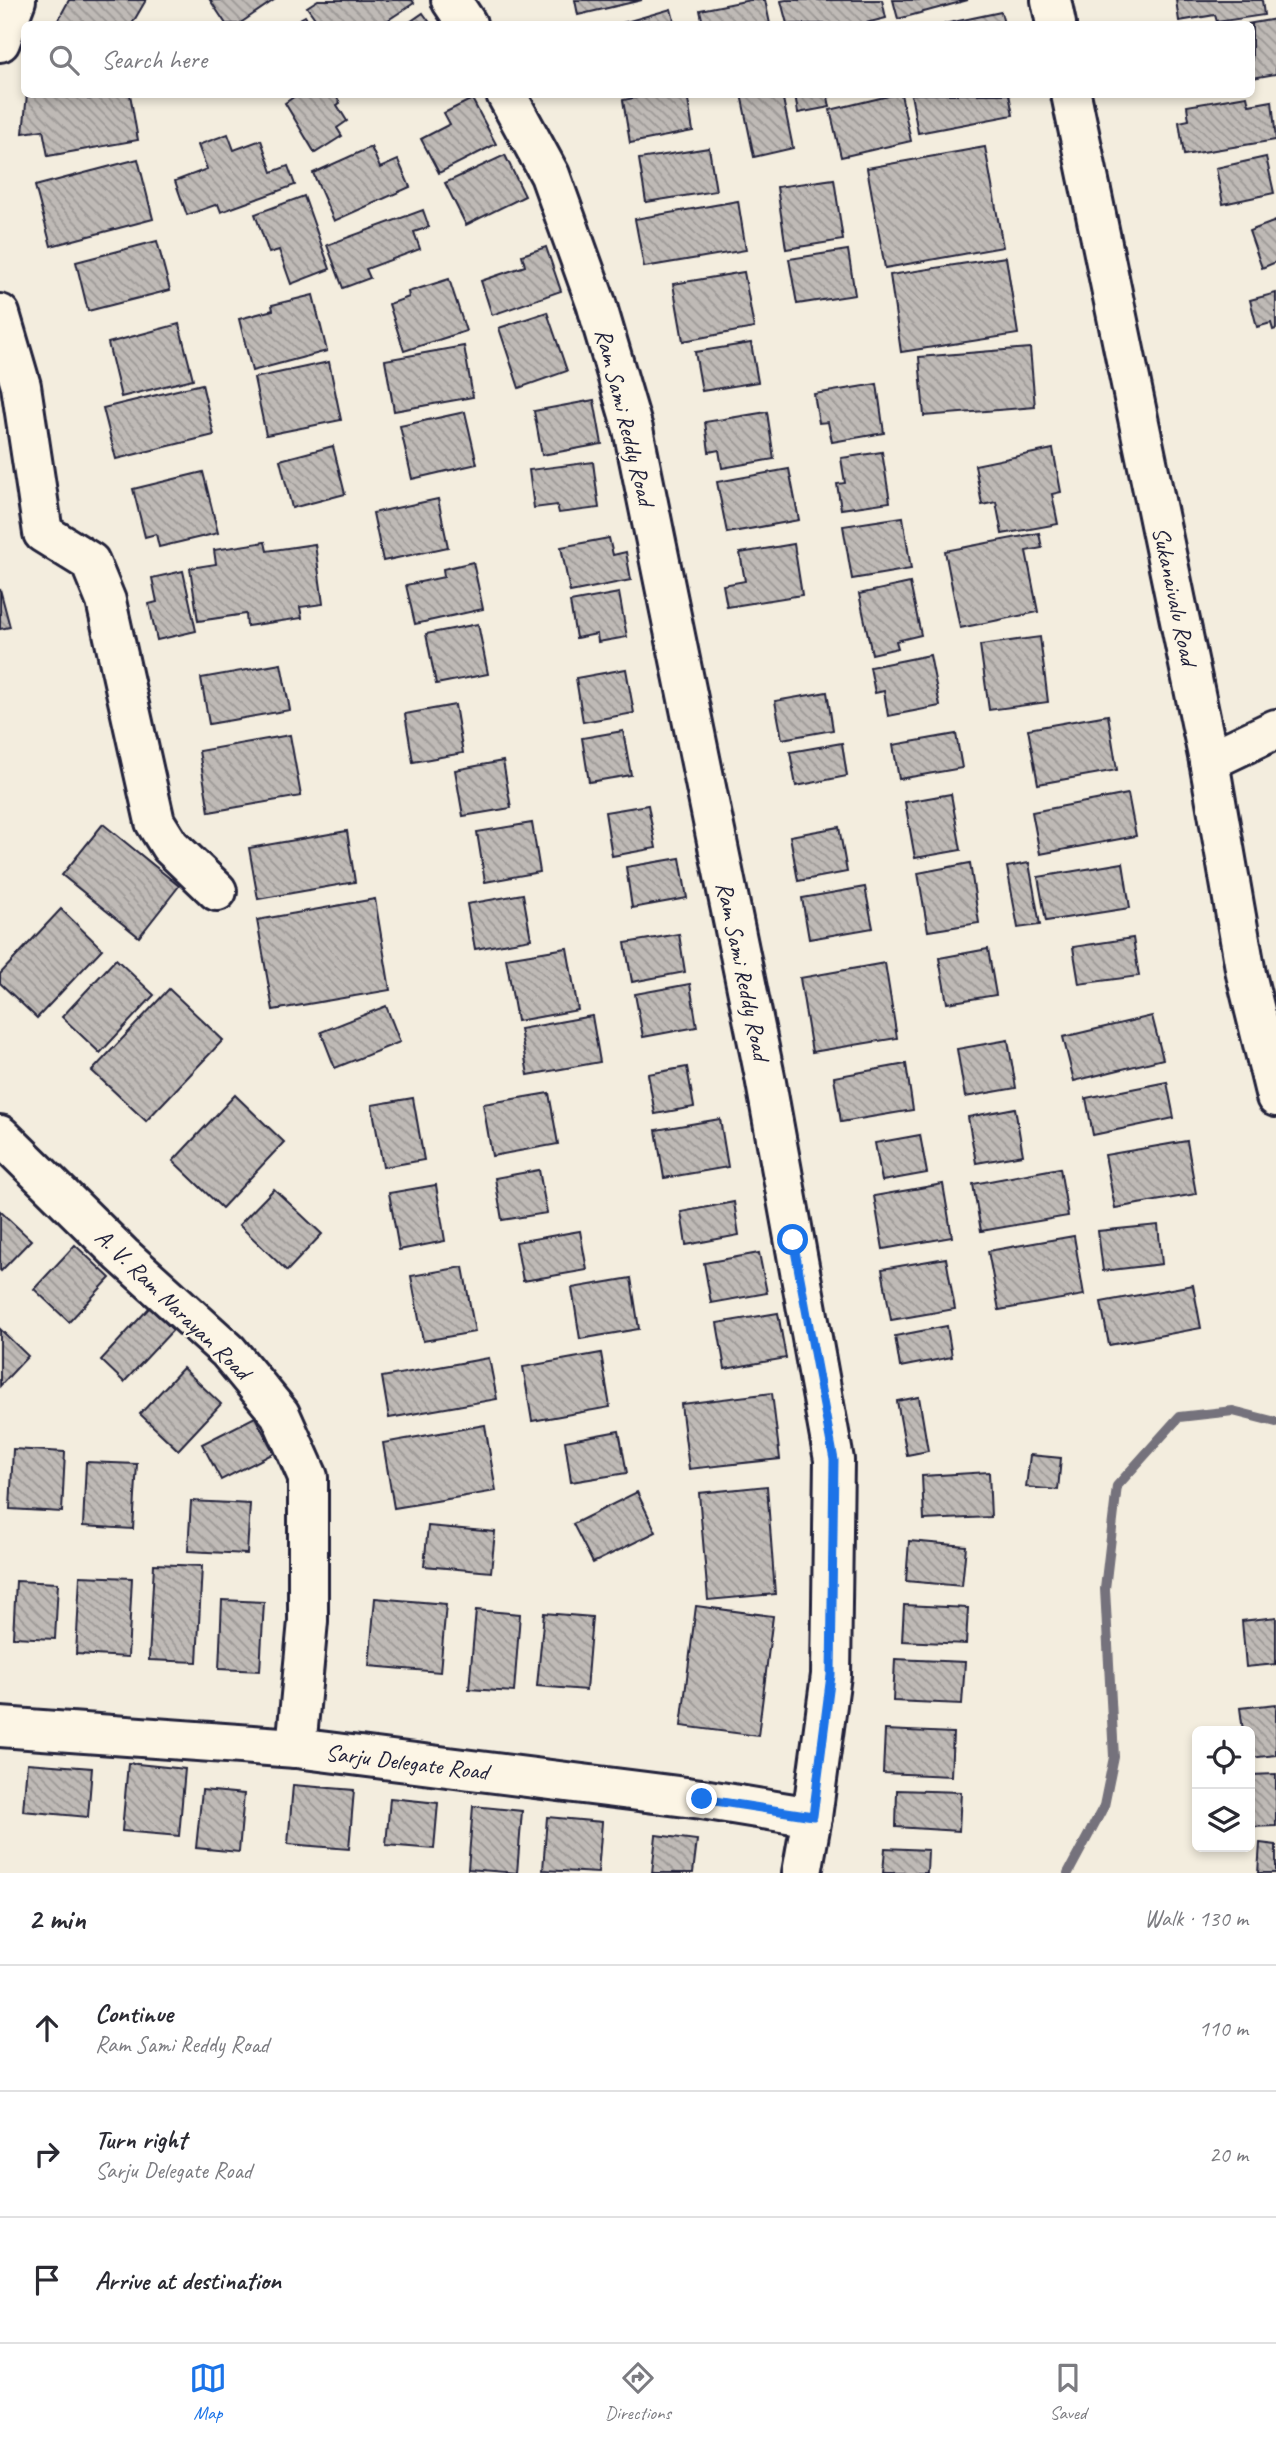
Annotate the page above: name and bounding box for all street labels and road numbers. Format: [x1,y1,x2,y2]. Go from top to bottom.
street label: Ram Sami Reddy Road [589,325,662,512]
street label: Sukanaivalu Road [1146,524,1205,671]
street label: Ram Sami Reddy Road [709,879,777,1066]
street label: A. V. Ram Narayan Road [89,1222,260,1388]
street label: Sarju Delegate Road [324,1737,494,1787]

